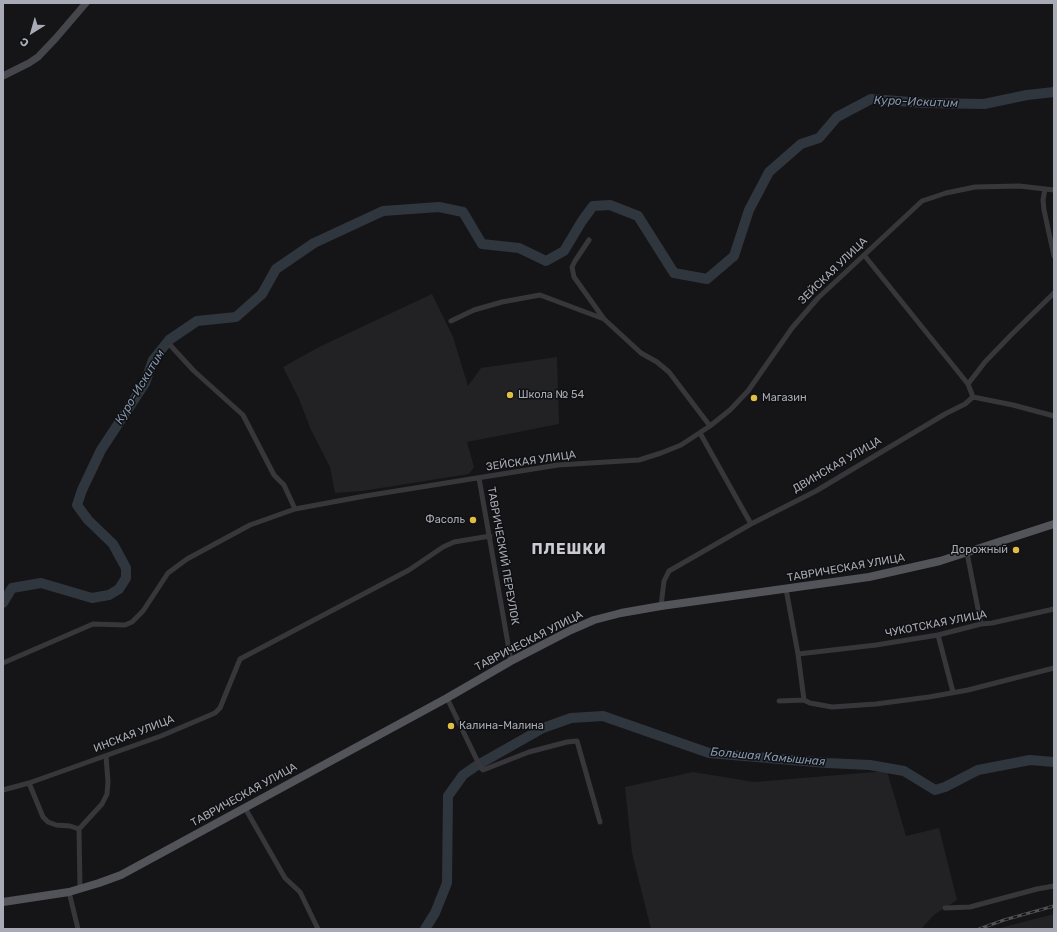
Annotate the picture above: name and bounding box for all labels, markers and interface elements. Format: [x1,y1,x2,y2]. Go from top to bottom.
north arrow [12,12,52,52]
text: С [17,34,31,50]
water label: Куро-Искитим [874,93,958,111]
street label: ЗЕЙСКАЯ УЛИЦА [796,235,870,307]
water label: Куро-Искитим [112,347,168,427]
place label: Школа № 54 [518,388,584,402]
marker: Школа № 54 [505,390,515,400]
place label: Магазин [762,391,807,405]
marker: Магазин [749,393,759,403]
street label: ДВИНСКАЯ УЛИЦА [790,434,884,496]
street label: ЗЕЙСКАЯ УЛИЦА [485,448,577,474]
street label: ТАВРИЧЕСКИЙ ПЕРЕУЛОК [484,486,522,626]
place label: Фасоль [425,513,465,527]
marker: Фасоль [468,515,478,525]
district label: ПЛЕШКИ [531,541,607,559]
place label: Дорожный [951,543,1008,557]
marker: Дорожный [1011,545,1021,555]
street label: ТАВРИЧЕСКАЯ УЛИЦА [786,551,906,585]
street label: ТАВРИЧЕСКАЯ УЛИЦА [473,608,585,674]
street label: ЧУКОТСКАЯ УЛИЦА [884,608,988,640]
street label: ИНСКАЯ УЛИЦА [92,713,176,755]
place label: Калина-Малина [459,719,544,733]
marker: Калина-Малина [446,721,456,731]
water label: Большая Камышная [710,745,826,769]
street label: ТАВРИЧЕСКАЯ УЛИЦА [189,760,299,830]

